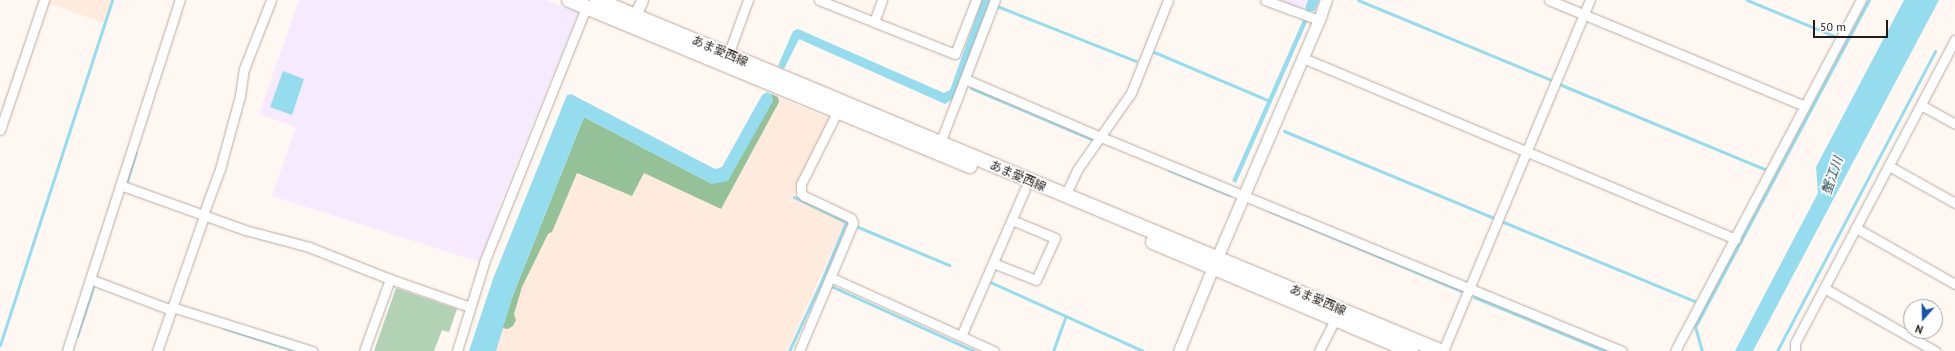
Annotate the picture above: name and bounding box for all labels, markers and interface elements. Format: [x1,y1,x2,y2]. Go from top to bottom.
scale bar [1815,12,1890,38]
text: 50 m [1820,19,1846,34]
street label: あま愛西線 [690,33,750,69]
water label: 蟹江川 [1819,155,1847,197]
street label: あま愛西線 [988,158,1048,194]
street label: あま愛西線 [1288,282,1348,318]
north arrow [1903,299,1943,339]
text: N [1913,322,1925,337]

